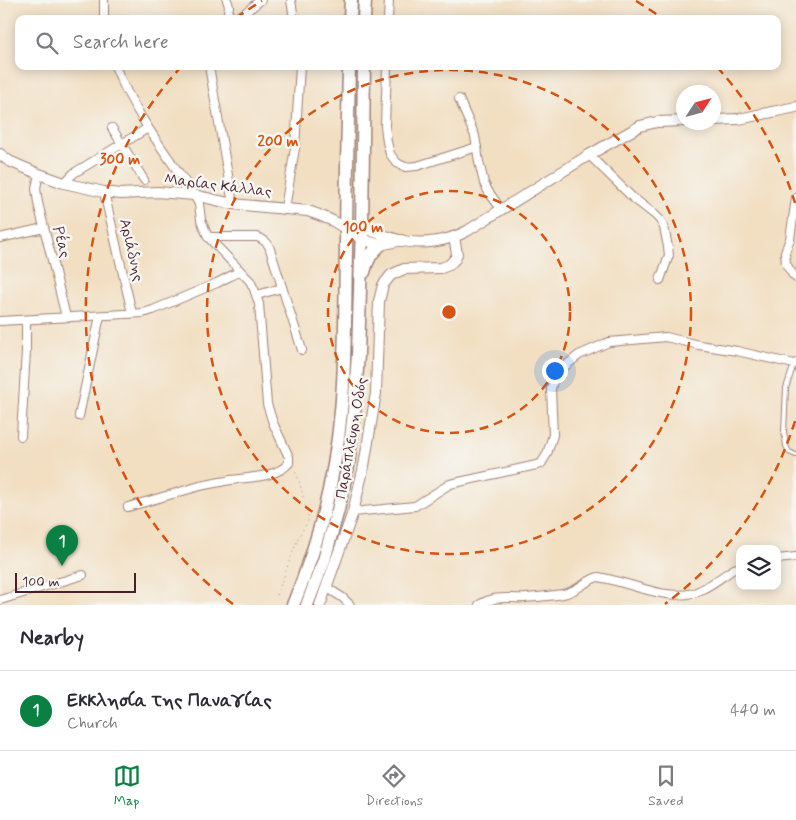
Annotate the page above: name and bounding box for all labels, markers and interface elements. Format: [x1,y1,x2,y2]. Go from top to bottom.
search box [15,15,781,70]
icon: search [33,29,61,57]
text: Search here [73,30,169,55]
north arrow [676,85,721,130]
text: 200 m [258,132,299,152]
text: 300 m [100,150,140,170]
street label: Μαρίας Κάλλας [163,169,273,203]
street label: Αριάδνης [114,217,148,284]
text: 100 m [343,218,383,238]
street label: Ρέας [47,224,75,261]
centre of rings [440,303,458,321]
your location [542,358,568,384]
street label: Παράπλευρη Οδός [331,375,373,500]
pin: 1 [46,525,78,566]
map controls [736,545,781,590]
button: layers [736,545,781,590]
scale bar [15,570,136,593]
text: 100 m [22,573,60,591]
text: Nearby [20,624,84,652]
text: Εκκλησία της Παναγίας [67,688,272,713]
text: 1 [32,700,40,721]
text: 440 m [730,700,776,721]
text: Church [67,713,118,734]
tab: Map [113,762,141,810]
tab: Directions [366,762,423,810]
tab: Saved [648,762,683,810]

